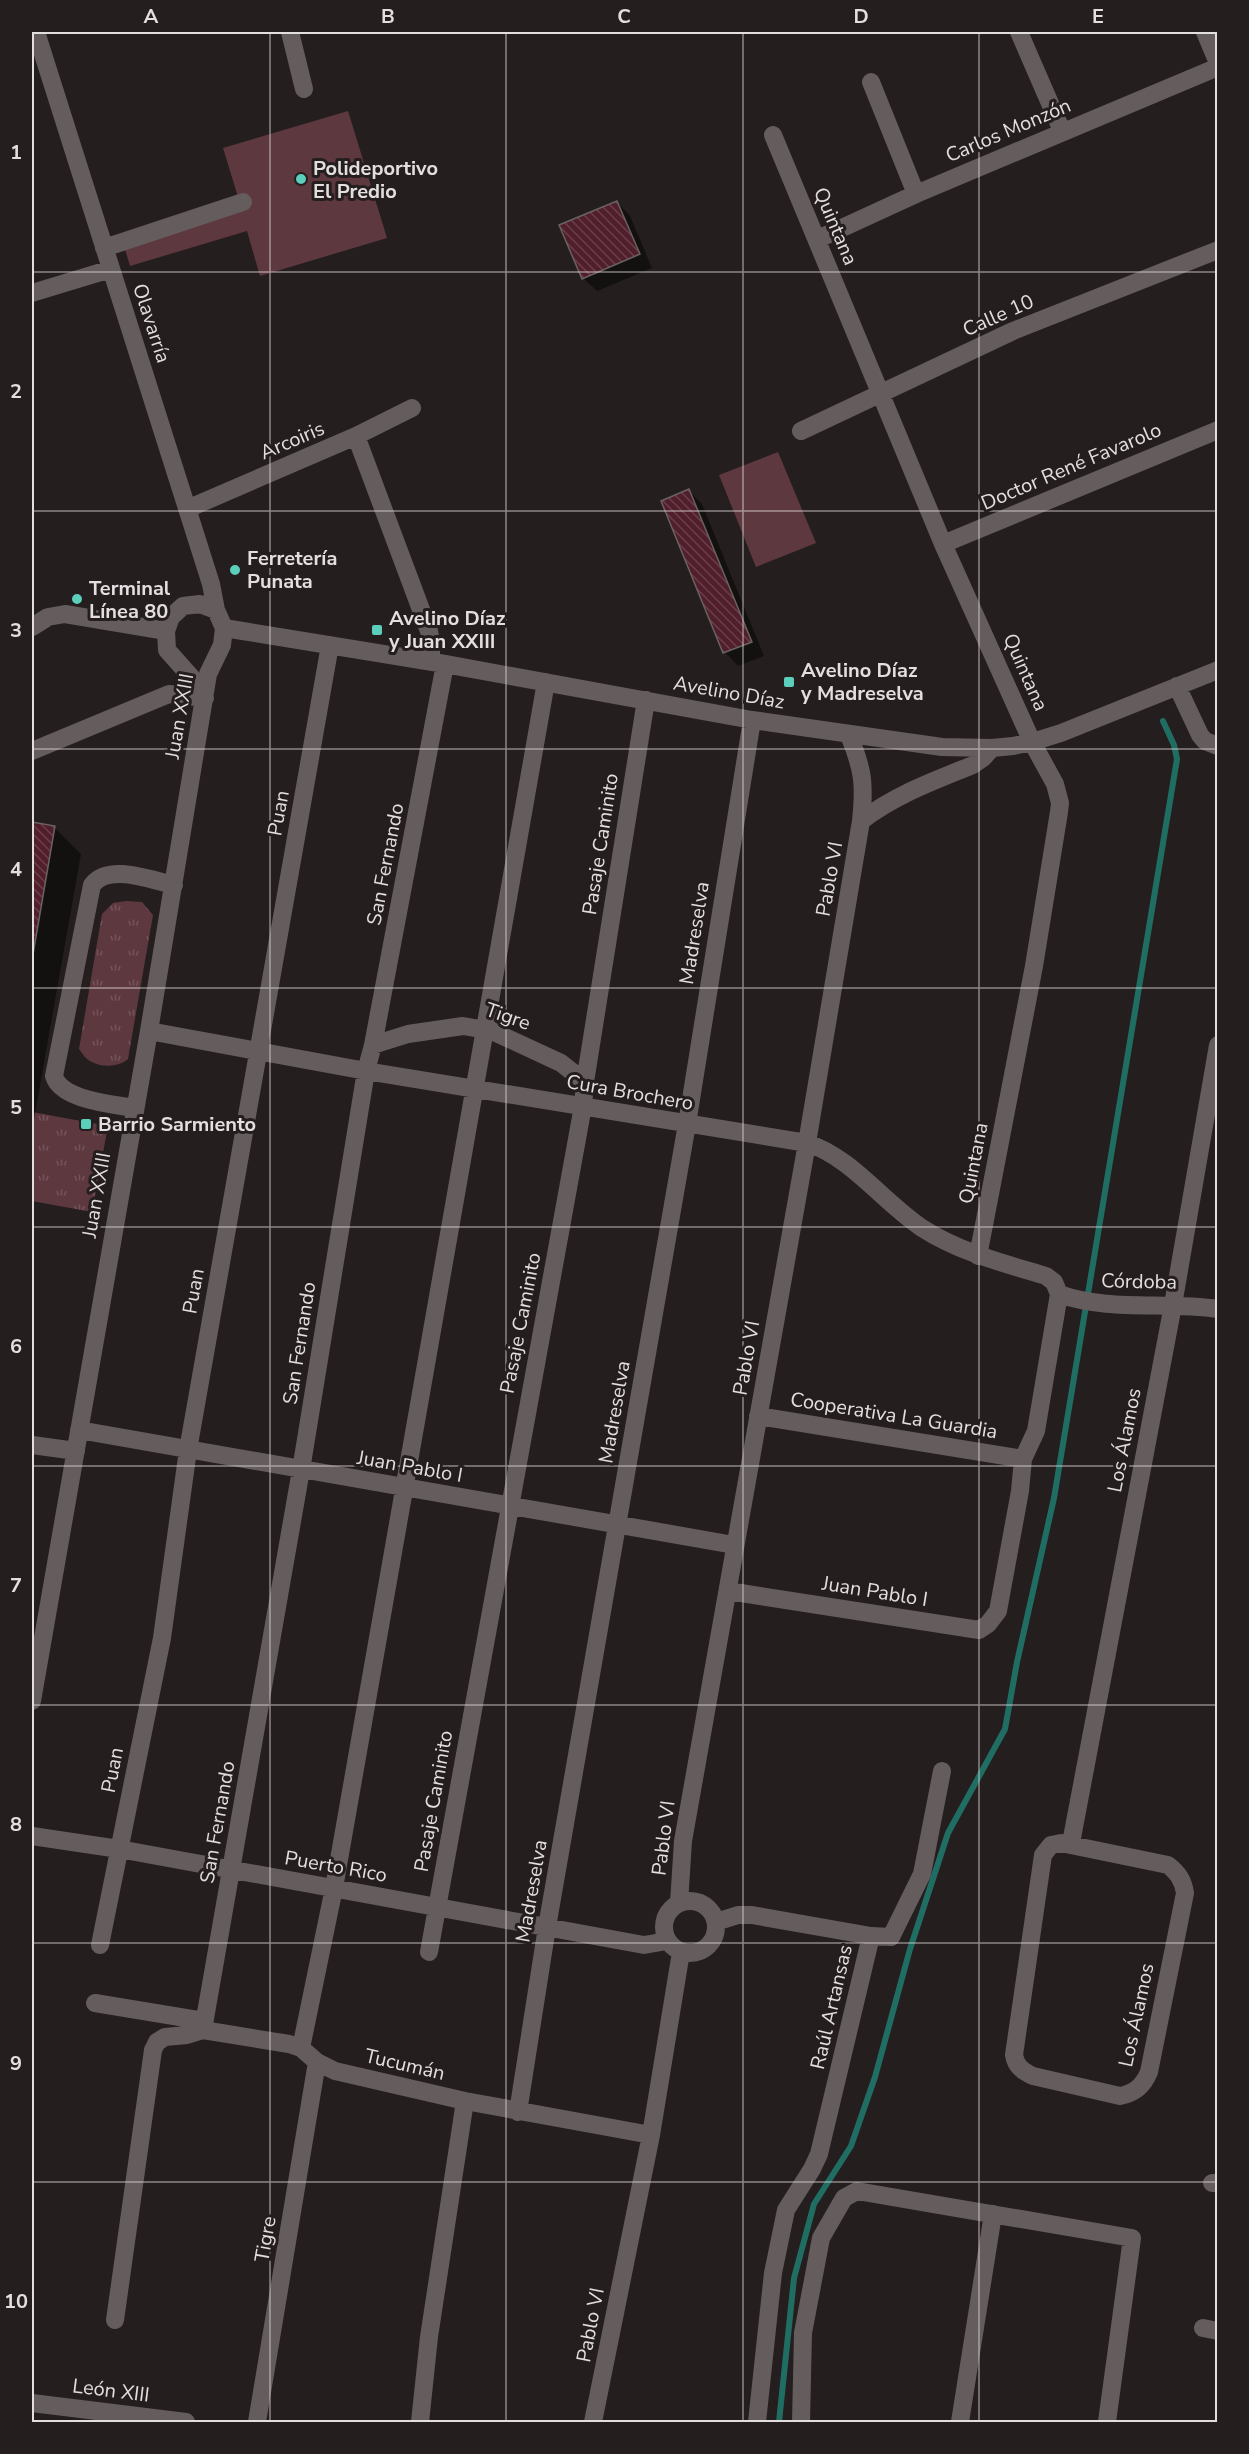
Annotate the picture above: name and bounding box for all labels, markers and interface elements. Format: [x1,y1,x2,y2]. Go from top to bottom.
text: A [144,3,159,30]
text: B [381,3,395,30]
text: C [617,3,631,30]
text: D [853,3,869,30]
text: E [1092,3,1104,30]
street label: Carlos Monzón [941,92,1075,169]
text: 1 [10,139,22,166]
place label: Polideportivo El Predio [313,155,438,205]
marker: Polideportivo El Predio [294,172,308,186]
street label: Quintana [807,183,864,269]
street label: Olavarría [126,280,177,366]
street label: Calle 10 [958,288,1038,343]
text: 2 [10,378,22,405]
street label: Arcoiris [256,415,329,466]
street label: Doctor René Favarolo [977,416,1165,517]
place label: Ferretería Punata [247,545,337,595]
marker: Ferretería Punata [228,563,242,577]
place label: Terminal Línea 80 [89,575,171,625]
marker: Terminal Línea 80 [70,592,84,606]
place label: Avelino Díaz y Juan XXIII [388,605,505,655]
text: 3 [10,617,22,644]
marker: Avelino Díaz y Juan XXIII [370,623,384,637]
street label: Quintana [997,629,1055,715]
place label: Avelino Díaz y Madreselva [800,657,924,707]
street label: Avelino Díaz [671,669,787,716]
street label: Juan XXIII [159,671,200,762]
marker: Avelino Díaz y Madreselva [782,675,796,689]
street label: Pasaje Caminito [576,771,625,917]
street label: Puan [261,788,296,838]
street label: San Fernando [360,801,411,927]
street label: Pablo VI [810,840,849,919]
text: 4 [10,856,22,883]
street label: Madreselva [673,880,716,986]
street label: Tigre [482,996,534,1037]
street label: Cura Brochero [564,1068,695,1117]
text: 5 [10,1094,22,1121]
place label: Barrio Sarmiento [98,1111,256,1138]
marker: Barrio Sarmiento [79,1117,93,1131]
street label: Quintana [952,1120,995,1206]
street label: Juan XXIII [76,1150,117,1241]
street label: Pasaje Caminito [494,1250,547,1396]
street label: Puan [176,1266,211,1316]
street label: Córdoba [1101,1267,1177,1296]
street label: San Fernando [276,1280,323,1406]
street label: Pablo VI [727,1319,766,1398]
text: 6 [10,1333,22,1360]
street label: Madreselva [592,1359,637,1465]
street label: Cooperativa La Guardia [788,1386,999,1445]
street label: Los Álamos [1101,1386,1148,1495]
street label: Juan Pablo I [354,1444,465,1489]
street label: Juan Pablo I [819,1570,930,1613]
text: 7 [10,1572,22,1599]
street label: Pasaje Caminito [408,1728,459,1874]
street label: Puan [95,1745,130,1795]
street label: San Fernando [193,1759,242,1885]
street label: Pablo VI [646,1799,681,1877]
text: 8 [10,1811,22,1838]
street label: Madreselva [509,1838,554,1944]
street label: Puerto Rico [283,1844,389,1889]
street label: Raúl Artansas [804,1942,859,2072]
street label: Los Álamos [1112,1961,1161,2070]
street label: Tucumán [362,2042,448,2087]
text: 9 [10,2050,22,2077]
street label: Tigre [248,2214,283,2264]
street label: Pablo VI [570,2286,611,2365]
text: 10 [4,2288,28,2315]
street label: León XIII [71,2372,151,2409]

